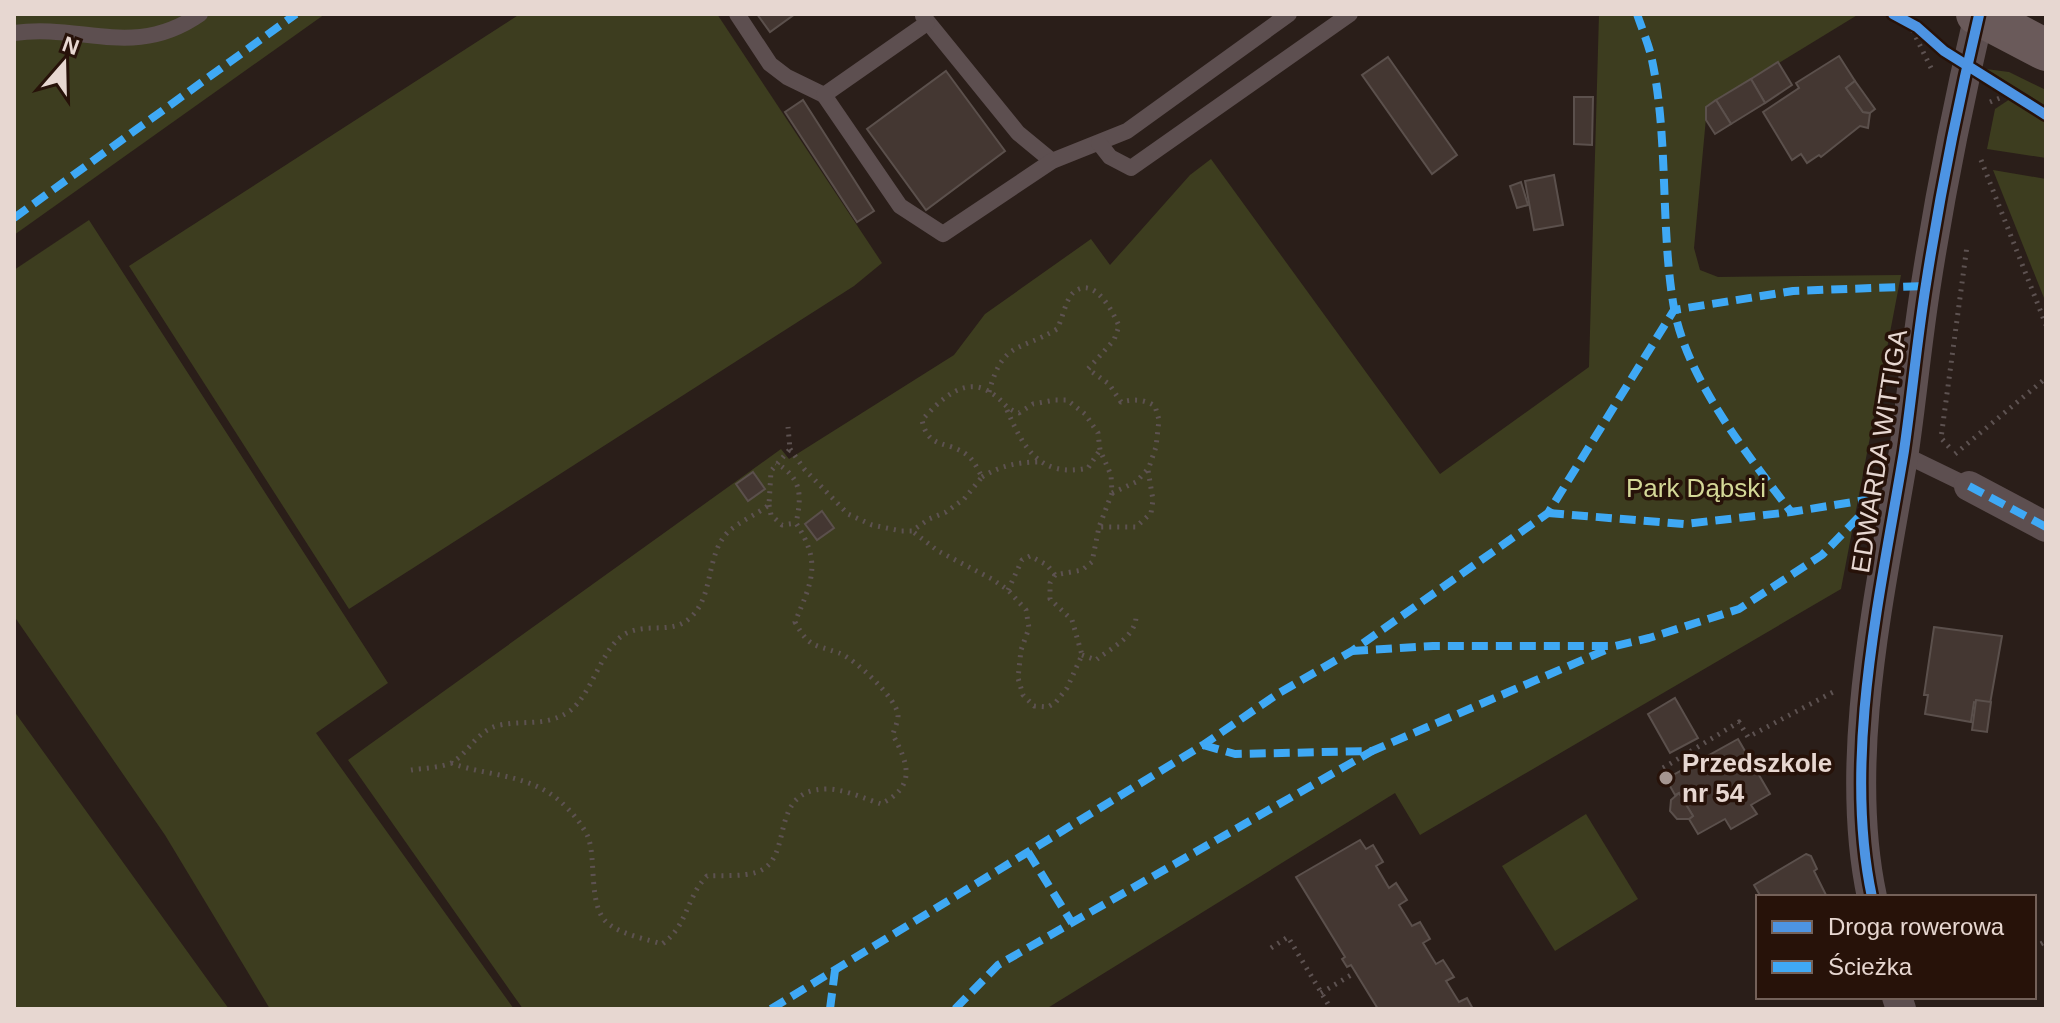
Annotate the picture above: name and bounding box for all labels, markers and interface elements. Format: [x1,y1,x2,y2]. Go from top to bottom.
north arrow [24,24,104,104]
text: N [59,31,82,60]
street label: EDWARDA WITTIGA [1845,327,1913,575]
park label: Park Dąbski [1626,473,1766,503]
place label: Przedszkole nr 54 [1682,748,1832,808]
marker: Przedszkole nr 54 [1657,769,1675,787]
legend [1756,895,2036,999]
text: Droga rowerowa [1828,913,2005,940]
text: Ścieżka [1828,953,1913,980]

